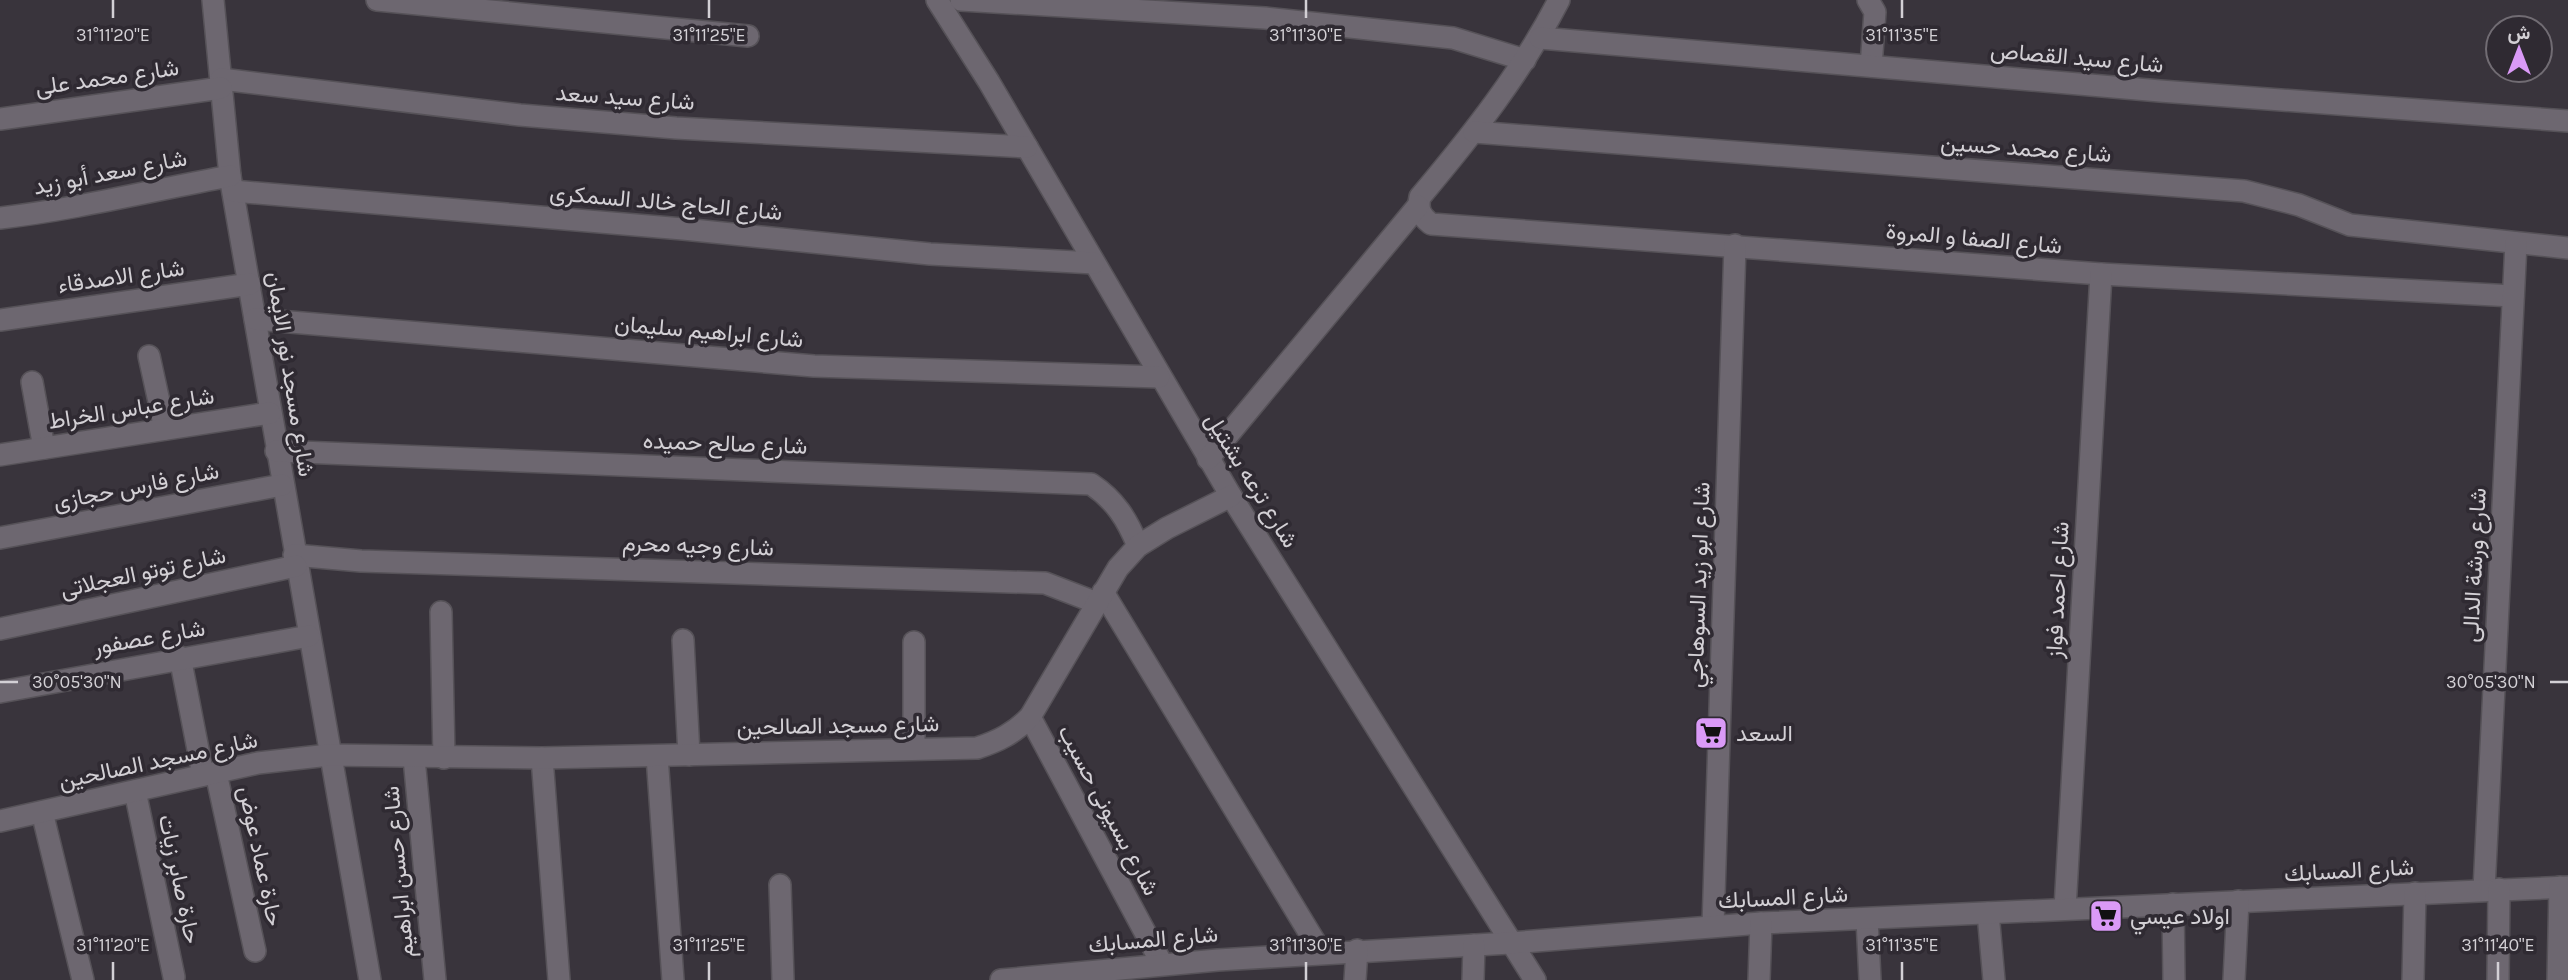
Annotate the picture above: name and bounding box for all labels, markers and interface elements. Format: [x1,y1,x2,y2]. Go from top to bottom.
north arrow [2484,14,2554,84]
text: ش [2508,22,2531,44]
text: 31°11'20"E [76,24,150,46]
text: 31°11'25"E [672,24,746,46]
text: 31°11'30"E [1269,24,1343,46]
text: 31°11'35"E [1865,24,1939,46]
street label: شارع سيد القصاص [1989,36,2165,81]
street label: شارع محمد على [34,54,181,103]
street label: شارع سيد سعد [554,79,695,118]
street label: شارع محمد حسين [1940,129,2112,170]
street label: شارع سعد أبو زيد [31,144,190,203]
street label: شارع الحاج خالد السمكرى [548,179,783,228]
street label: شارع الصفا و المروة [1885,217,2063,262]
street label: شارع الاصدقاء [56,254,186,301]
street label: شارع مسجد نور الايمان [259,270,320,479]
street label: شارع ابراهيم سليمان [613,310,804,355]
street label: شارع عباس الخراط [46,382,216,437]
street label: شارع ترعه بشتيل [1198,408,1304,554]
street label: شارع صالح حميده [642,427,808,462]
street label: شارع فارس حجازى [51,457,222,518]
street label: شارع ابو زيد السوهاجي [1681,481,1721,689]
street label: شارع ورشة الدالى [2457,487,2494,643]
street label: شارع احمد فواز [2040,521,2077,660]
street label: شارع وجيه محرم [622,529,774,564]
street label: شارع توتو العجلاتى [58,542,229,605]
street label: شارع عصفور [90,614,207,663]
text: 30°05'30"N [32,671,122,693]
text: 30°05'30"N [2446,671,2536,693]
street label: شارع مسجد الصالحين [737,710,940,743]
supermarket icon: السعد [1692,714,1730,752]
street label: شارع بسيونى حسيب [1050,720,1165,901]
place label: السعد [1736,720,1793,747]
street label: شارع مسجد الصالحين [56,726,260,797]
street label: حارة عماد عوض [232,784,289,929]
street label: شارع حسن ابراهيم [378,785,421,959]
street label: حارة صابر زيات [152,812,206,946]
street label: شارع المسابك [2283,854,2415,889]
street label: شارع المسابك [1717,881,1849,916]
supermarket icon: اولاد عيسي [2087,897,2125,935]
place label: اولاد عيسي [2130,903,2230,935]
street label: شارع المسابك [1087,920,1219,961]
text: 31°11'20"E [76,934,150,956]
text: 31°11'25"E [672,934,746,956]
text: 31°11'30"E [1269,934,1343,956]
text: 31°11'35"E [1865,934,1939,956]
text: 31°11'40"E [2461,934,2535,956]

